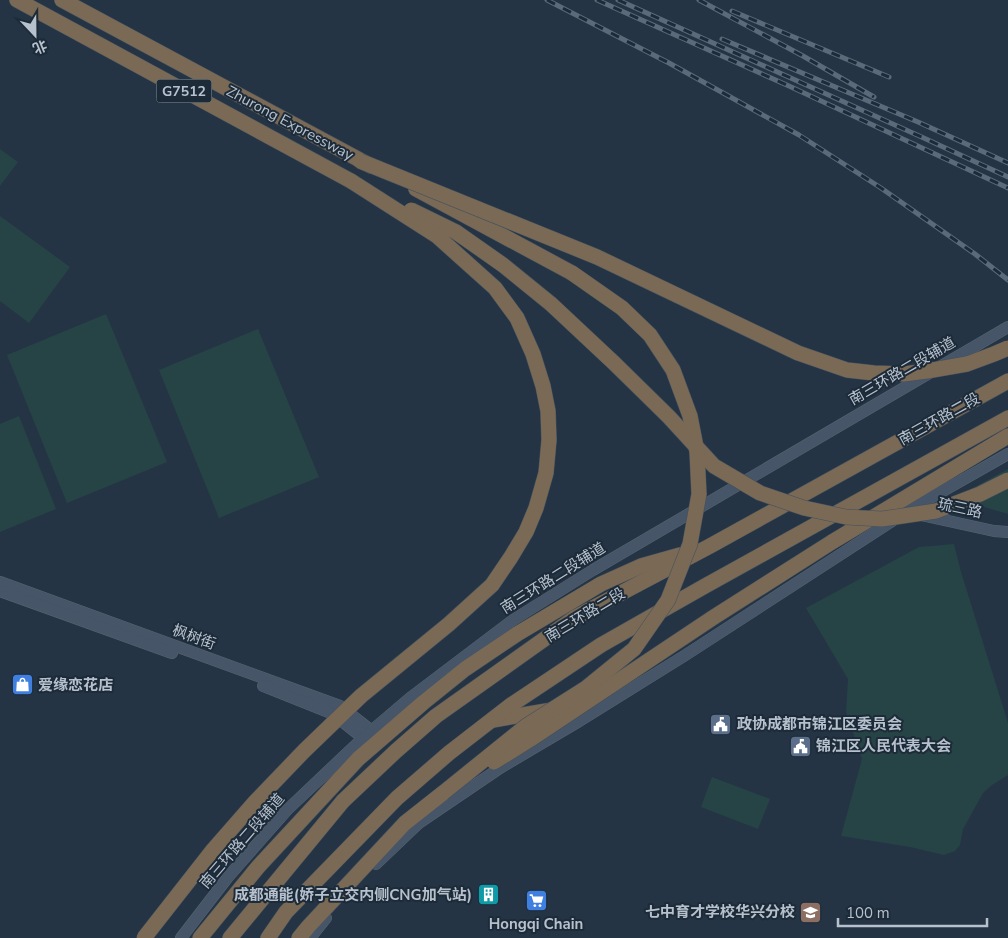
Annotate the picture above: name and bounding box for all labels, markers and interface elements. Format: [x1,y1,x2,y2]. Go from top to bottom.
north arrow [10,10,60,60]
text: 北 [30,35,50,58]
road number: G7512 [156,80,212,102]
street label: Zhurong Expressway [223,81,357,165]
street label: 南三环路二段辅道 [845,332,959,410]
street label: 南三环路二段 [895,388,983,450]
street label: 琉三路 [936,494,984,522]
street label: 南三环路二段辅道 [497,539,609,617]
street label: 南三环路二段 [542,584,628,646]
street label: 枫树街 [169,620,219,654]
shop icon: 爱缘恋花店 [10,673,34,697]
place label: 爱缘恋花店 [38,675,113,695]
public building icon: 政协成都市锦江区委员会 [709,712,733,736]
place label: 政协成都市锦江区委员会 [737,714,902,734]
public building icon: 锦江区人民代表大会 [788,734,812,758]
place label: 锦江区人民代表大会 [816,736,951,756]
street label: 南三环路二段辅道 [195,789,289,893]
building icon: 成都通能(娇子立交内侧CNG加气站) [476,883,500,907]
place label: 成都通能(娇子立交内侧CNG加气站) [234,885,472,905]
supermarket icon: Hongqi Chain [524,889,548,913]
scale bar [838,896,987,928]
school or university icon: 七中育才学校华兴分校 [799,900,823,924]
place label: 七中育才学校华兴分校 [645,902,795,922]
text: 100 m [846,903,890,923]
place label: Hongqi Chain [489,914,583,934]

